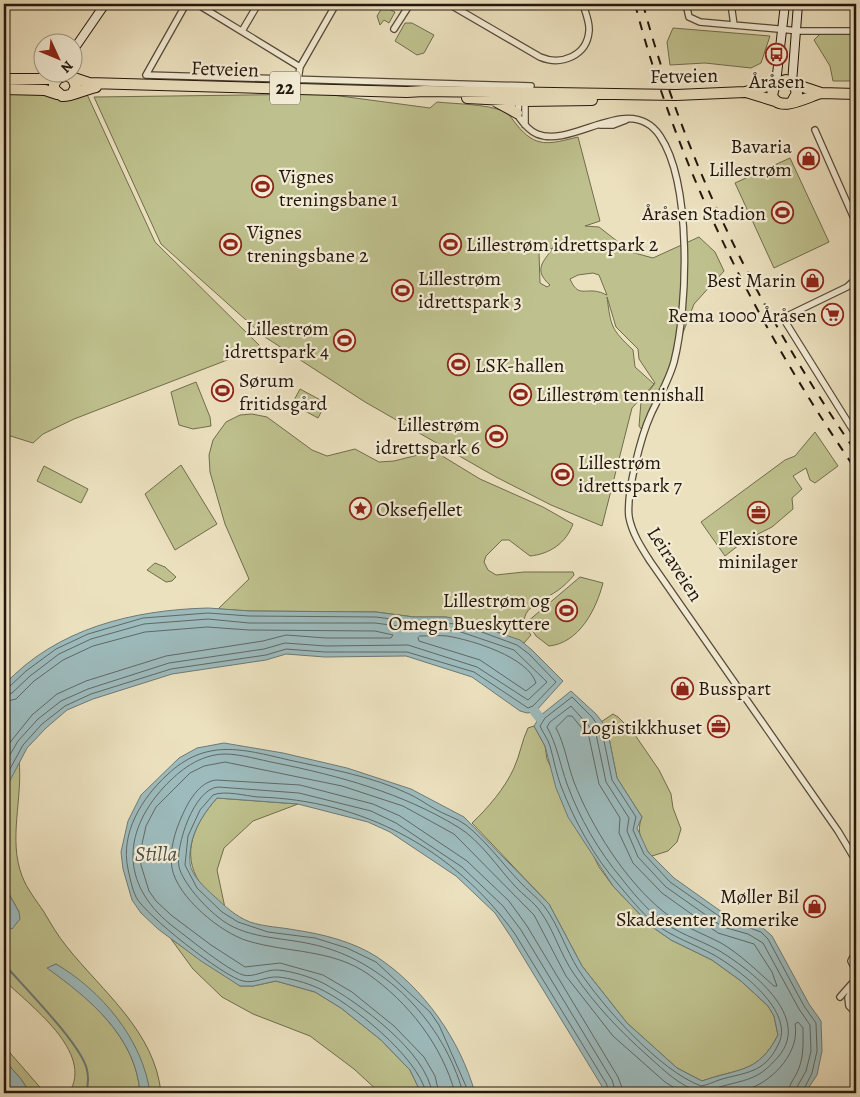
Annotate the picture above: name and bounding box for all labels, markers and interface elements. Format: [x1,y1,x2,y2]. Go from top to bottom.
north arrow [32,32,82,82]
bus stop icon: Åråsen [765,43,789,67]
street label: Fetveien [191,54,259,84]
text: N [57,56,77,77]
street label: Fetveien [650,62,718,90]
place label: Åråsen [748,68,805,95]
road number: 22 [270,72,300,105]
place label: Bavaria Lillestrøm [709,133,793,183]
shop icon: Bavaria Lillestrøm [796,146,820,170]
place label: Vignes treningsbane 1 [278,163,398,213]
sports icon: Vignes treningsbane 1 [251,175,275,199]
place label: Åråsen Stadion [641,200,766,227]
sports icon: Åråsen Stadion [770,201,794,225]
place label: Vignes treningsbane 2 [246,219,369,269]
place label: Lillestrøm idrettspark 2 [466,231,659,258]
sports icon: Vignes treningsbane 2 [219,232,243,256]
sports icon: Lillestrøm idrettspark 2 [438,232,462,256]
place label: Lillestrøm idrettspark 3 [418,265,522,315]
place label: Best Marin [706,267,796,294]
shop icon: Best Marin [800,268,824,292]
sports icon: Lillestrøm idrettspark 3 [390,278,414,302]
place label: Rema 1000 Åråsen [668,302,817,329]
supermarket icon: Rema 1000 Åråsen [821,303,845,327]
place label: Lillestrøm idrettspark 4 [224,315,329,365]
sports icon: Lillestrøm idrettspark 4 [333,328,357,352]
place label: LSK-hallen [475,352,564,379]
sports icon: LSK-hallen [447,353,471,377]
place label: Sørum fritidsgård [239,367,327,417]
sports icon: Sørum fritidsgård [211,379,235,403]
place label: Lillestrøm tennishall [536,381,704,408]
sports icon: Lillestrøm tennishall [508,382,532,406]
place label: Lillestrøm idrettspark 6 [375,411,480,461]
sports icon: Lillestrøm idrettspark 6 [484,424,508,448]
place label: Lillestrøm idrettspark 7 [578,449,682,499]
sports icon: Lillestrøm idrettspark 7 [550,462,574,486]
place label: Oksefjellet [376,496,463,523]
place icon: Oksefjellet [348,497,372,521]
office icon: Flexistore minilager [746,500,770,524]
street label: Leiraveien [641,521,709,607]
place label: Flexistore minilager [718,525,798,575]
place label: Lillestrøm og Omegn Bueskyttere [389,587,550,637]
sports icon: Lillestrøm og Omegn Bueskyttere [554,599,578,623]
place label: Busspart [698,675,771,702]
shop icon: Busspart [670,676,694,700]
place label: Logistikkhuset [581,714,702,741]
office icon: Logistikkhuset [706,715,730,739]
water label: Stilla [135,840,177,868]
place label: Møller Bil Skadesenter Romerike [616,883,799,933]
shop icon: Møller Bil Skadesenter Romerike [803,895,827,919]

